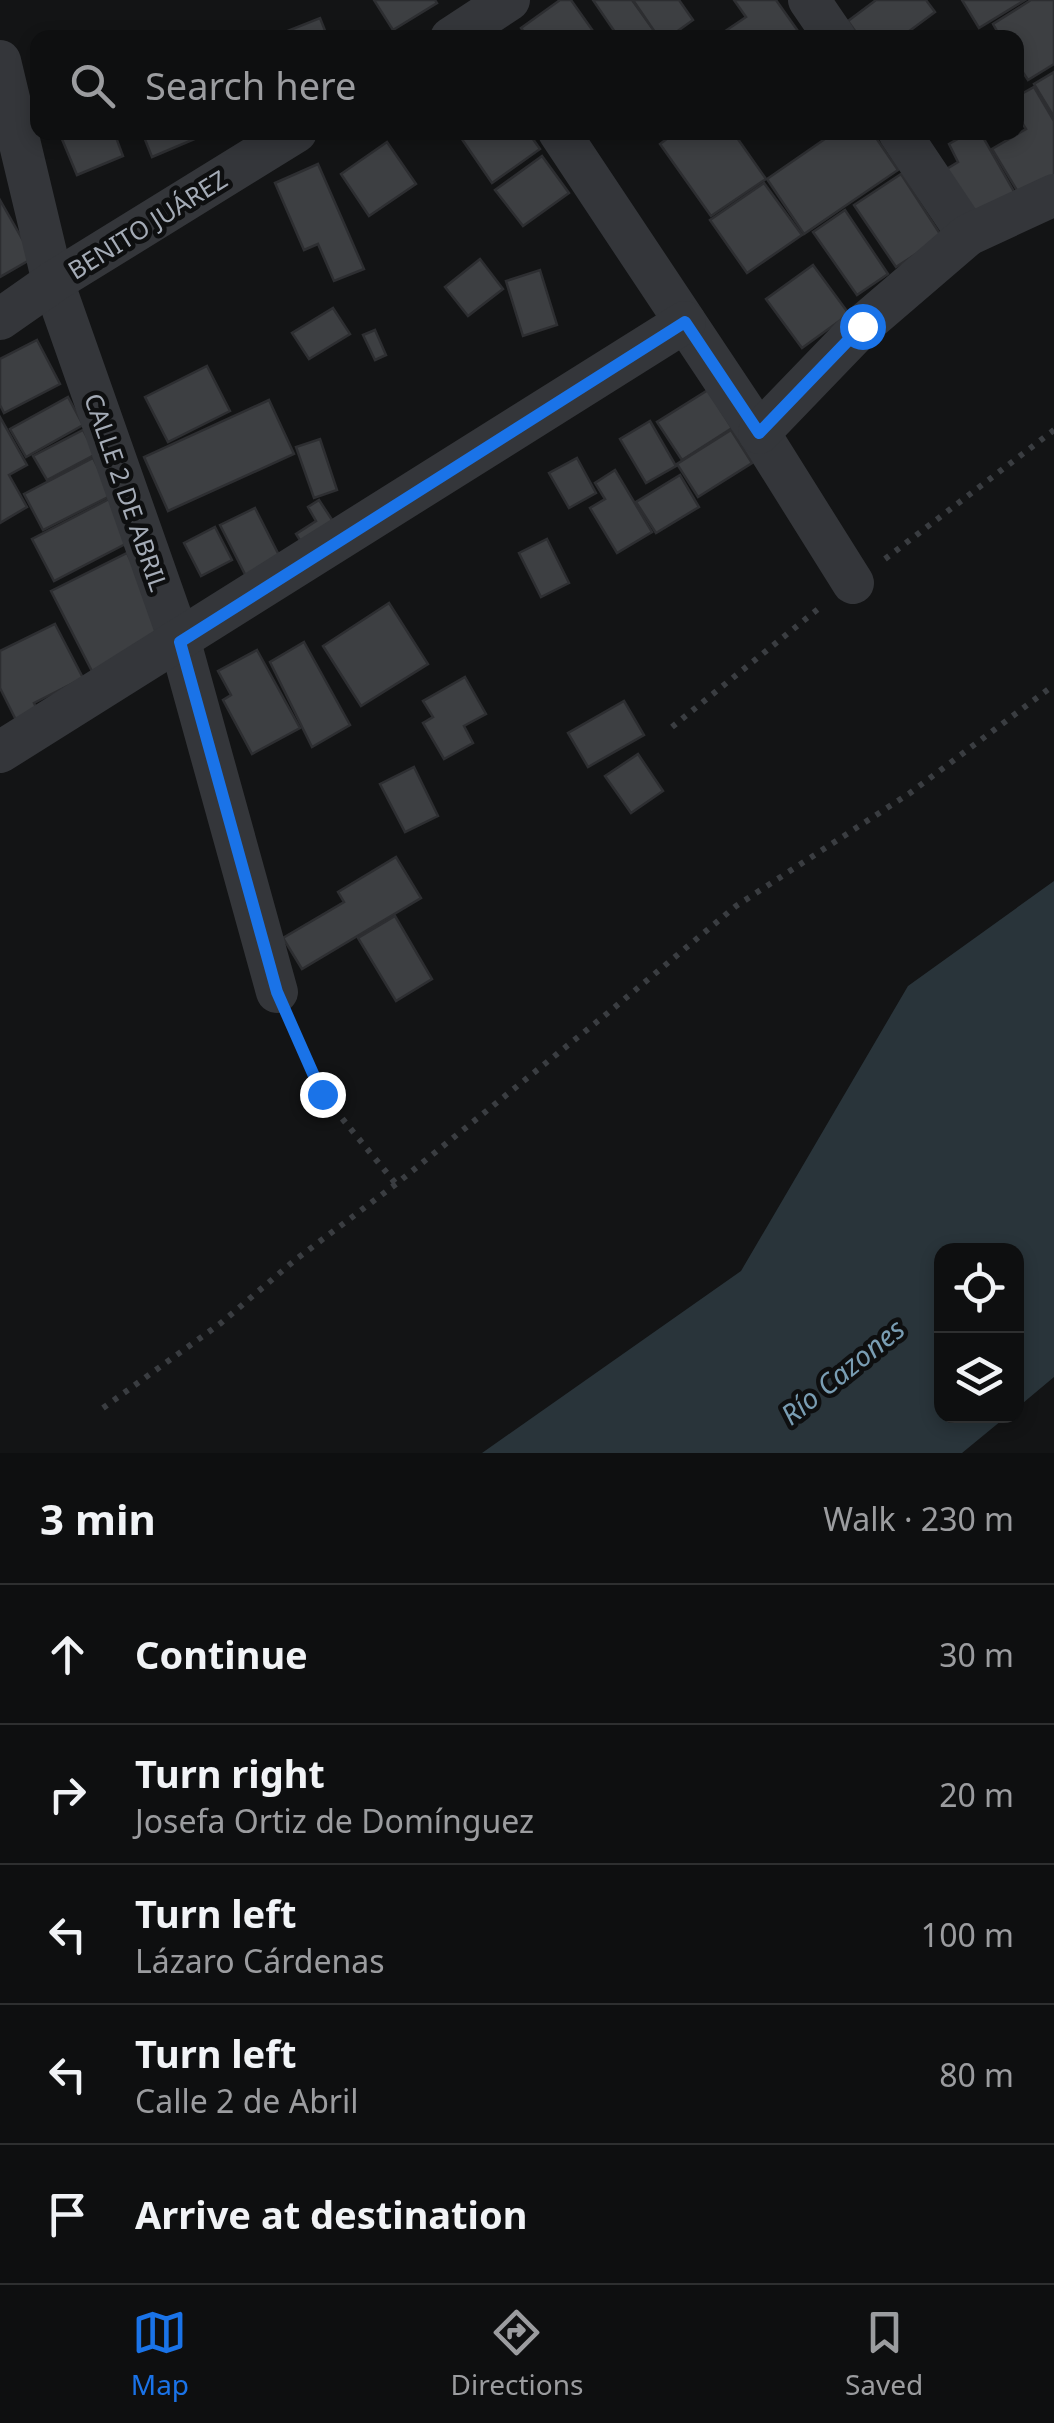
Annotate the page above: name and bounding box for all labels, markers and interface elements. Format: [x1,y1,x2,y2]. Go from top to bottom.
search box [30,30,1024,140]
icon: search [65,58,120,113]
text: Search here [145,59,356,111]
street label: BENITO JUÁREZ [61,161,233,287]
route start [840,304,886,350]
street label: CALLE 2 DE ABRIL [77,389,177,595]
route end [300,1072,346,1118]
map controls [934,1243,1024,1423]
button: locate [934,1243,1024,1333]
water label: Río Cazones [772,1309,912,1433]
button: layers [934,1333,1024,1423]
text: 3 min [40,1490,156,1547]
text: Walk · 230 m [823,1497,1014,1540]
icon: ahead [40,1627,95,1682]
text: Continue [135,1628,308,1680]
text: 30 m [939,1633,1014,1676]
text: Turn right [135,1747,325,1799]
icon: right [40,1767,95,1822]
text: 20 m [939,1773,1014,1816]
text: Josefa Ortiz de Domínguez [135,1799,534,1842]
text: Turn left [135,1887,297,1939]
icon: left [40,1907,95,1962]
text: 100 m [921,1913,1014,1956]
text: Lázaro Cárdenas [135,1939,385,1982]
text: Turn left [135,2027,297,2079]
icon: left [40,2047,95,2102]
text: 80 m [939,2053,1014,2096]
text: Calle 2 de Abril [135,2079,359,2122]
icon: arrive [40,2187,95,2242]
text: Arrive at destination [135,2188,527,2240]
tab: Map [131,2305,189,2403]
tab: Directions [451,2305,583,2403]
tab: Saved [845,2305,923,2403]

